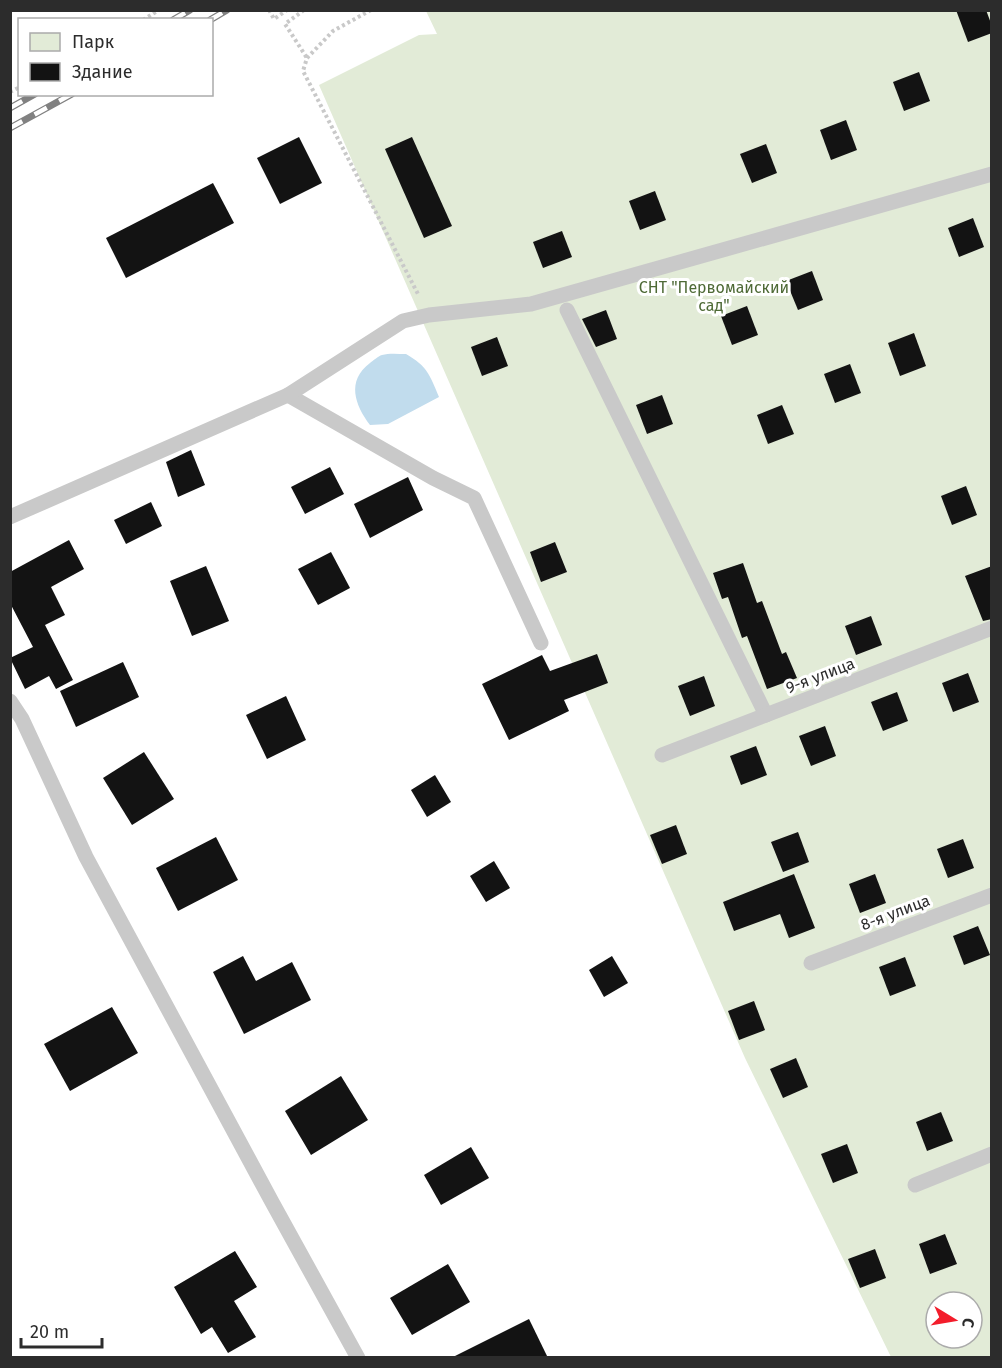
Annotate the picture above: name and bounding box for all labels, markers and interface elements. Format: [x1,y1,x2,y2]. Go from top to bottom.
legend [18,18,213,96]
text: Парк [72,31,115,53]
text: Здание [72,61,133,83]
park label: СНТ "Первомайский сад" [639,278,789,315]
street label: 9-я улица [783,654,857,697]
street label: 8-я улица [858,891,932,934]
north arrow [924,1290,984,1350]
scale bar [21,1311,102,1349]
text: С [958,1316,978,1330]
text: 20 m [30,1321,69,1343]

